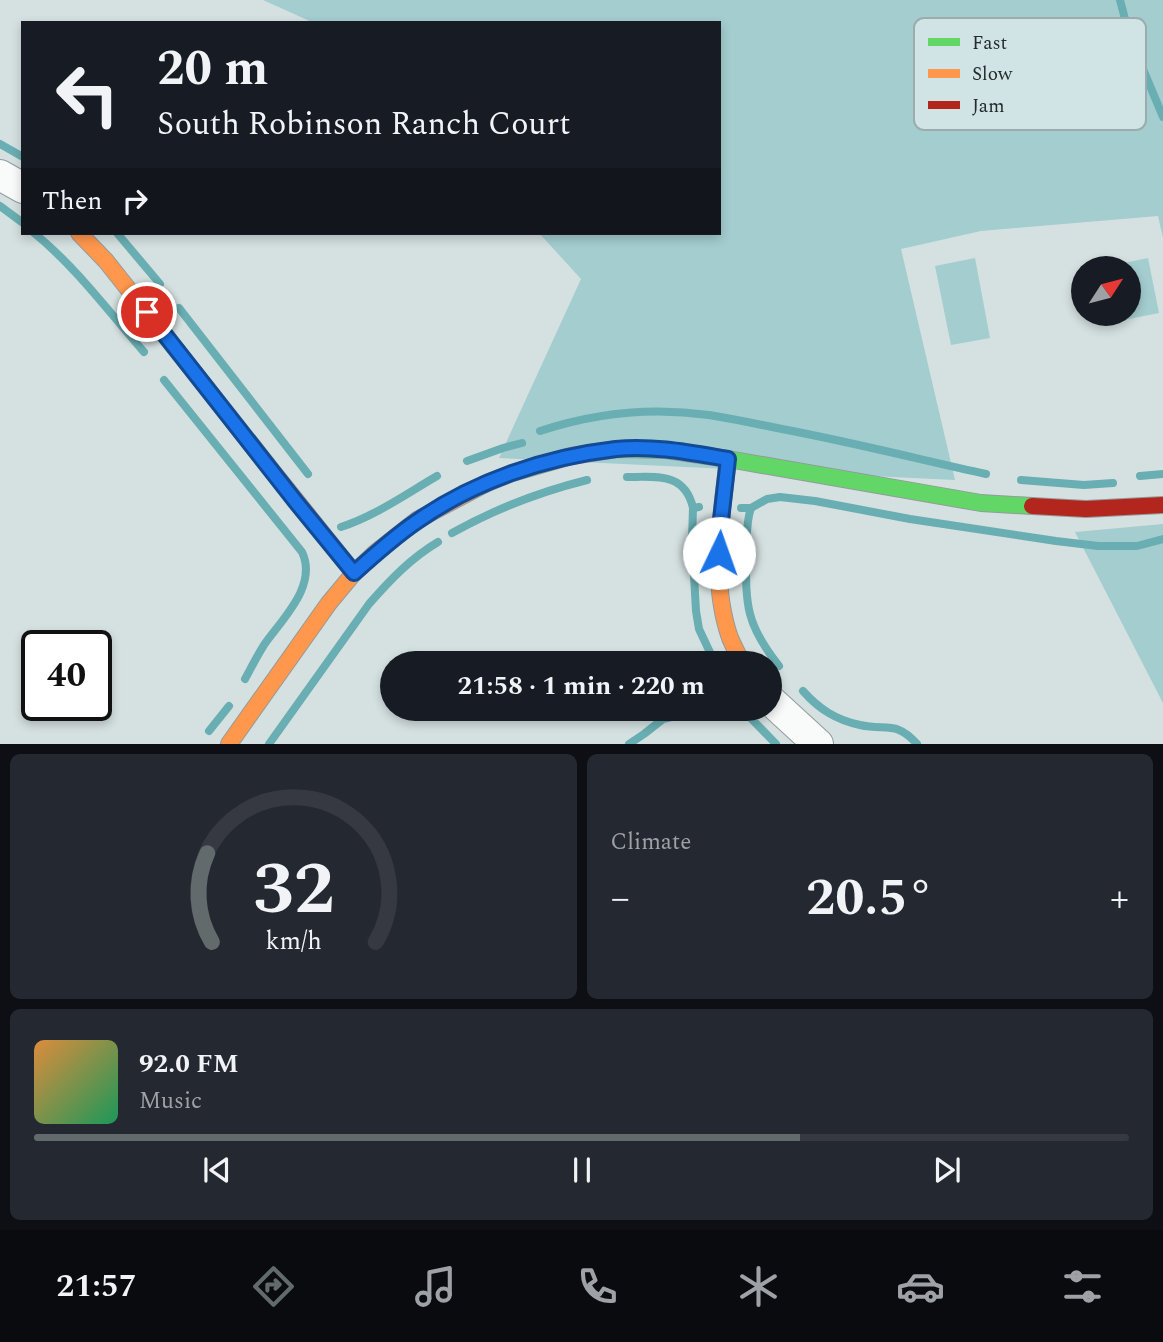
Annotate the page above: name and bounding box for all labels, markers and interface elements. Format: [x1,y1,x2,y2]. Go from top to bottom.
legend [914,18,1146,130]
text: Fast [972,29,1008,58]
text: 20 m [157,32,268,107]
icon: left [42,49,133,140]
text: Slow [972,60,1013,89]
text: Jam [972,92,1004,121]
text: South Robinson Ranch Court [157,100,571,149]
text: Then [42,181,102,221]
icon: right [116,182,154,220]
north arrow [1071,256,1141,326]
map controls [1071,256,1141,326]
pin [117,282,177,342]
icon: arrive [128,293,166,331]
position arrow [682,516,756,590]
speed limit sign: 40 [21,630,112,721]
text: 21:58 · 1 min · 220 m [457,666,705,706]
text: Climate [611,825,691,860]
text: 32 [252,836,334,947]
text: 20.5° [806,859,933,938]
text: − [611,870,630,928]
text: + [1110,870,1129,928]
text: km/h [265,923,321,961]
text: 92.0 FM [139,1044,239,1084]
text: Music [139,1084,202,1119]
icon: previous [198,1151,236,1189]
icon: pause [563,1151,601,1189]
icon: next [928,1151,966,1189]
text: 21:57 [56,1262,137,1311]
icon: directions [249,1262,298,1311]
icon: music [411,1262,460,1311]
icon: phone [573,1262,622,1311]
icon: climate [734,1262,783,1311]
icon: car [896,1262,945,1311]
icon: filters [1058,1262,1107,1311]

